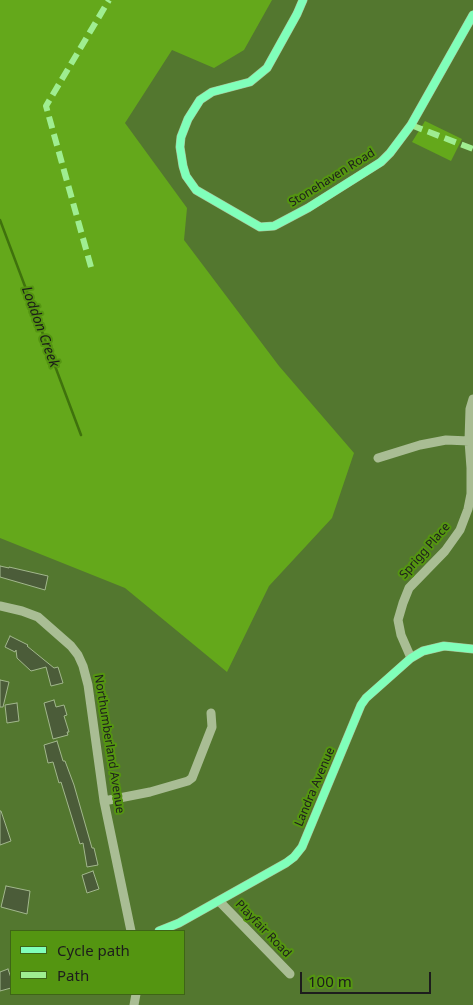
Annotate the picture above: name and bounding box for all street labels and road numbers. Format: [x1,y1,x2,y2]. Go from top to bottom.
street label: Stonehaven Road [286,146,378,210]
street label: Sprigg Place [397,520,453,582]
street label: Northumberland Avenue [91,673,127,815]
street label: Landra Avenue [292,745,338,829]
street label: Playfair Road [232,897,294,961]

